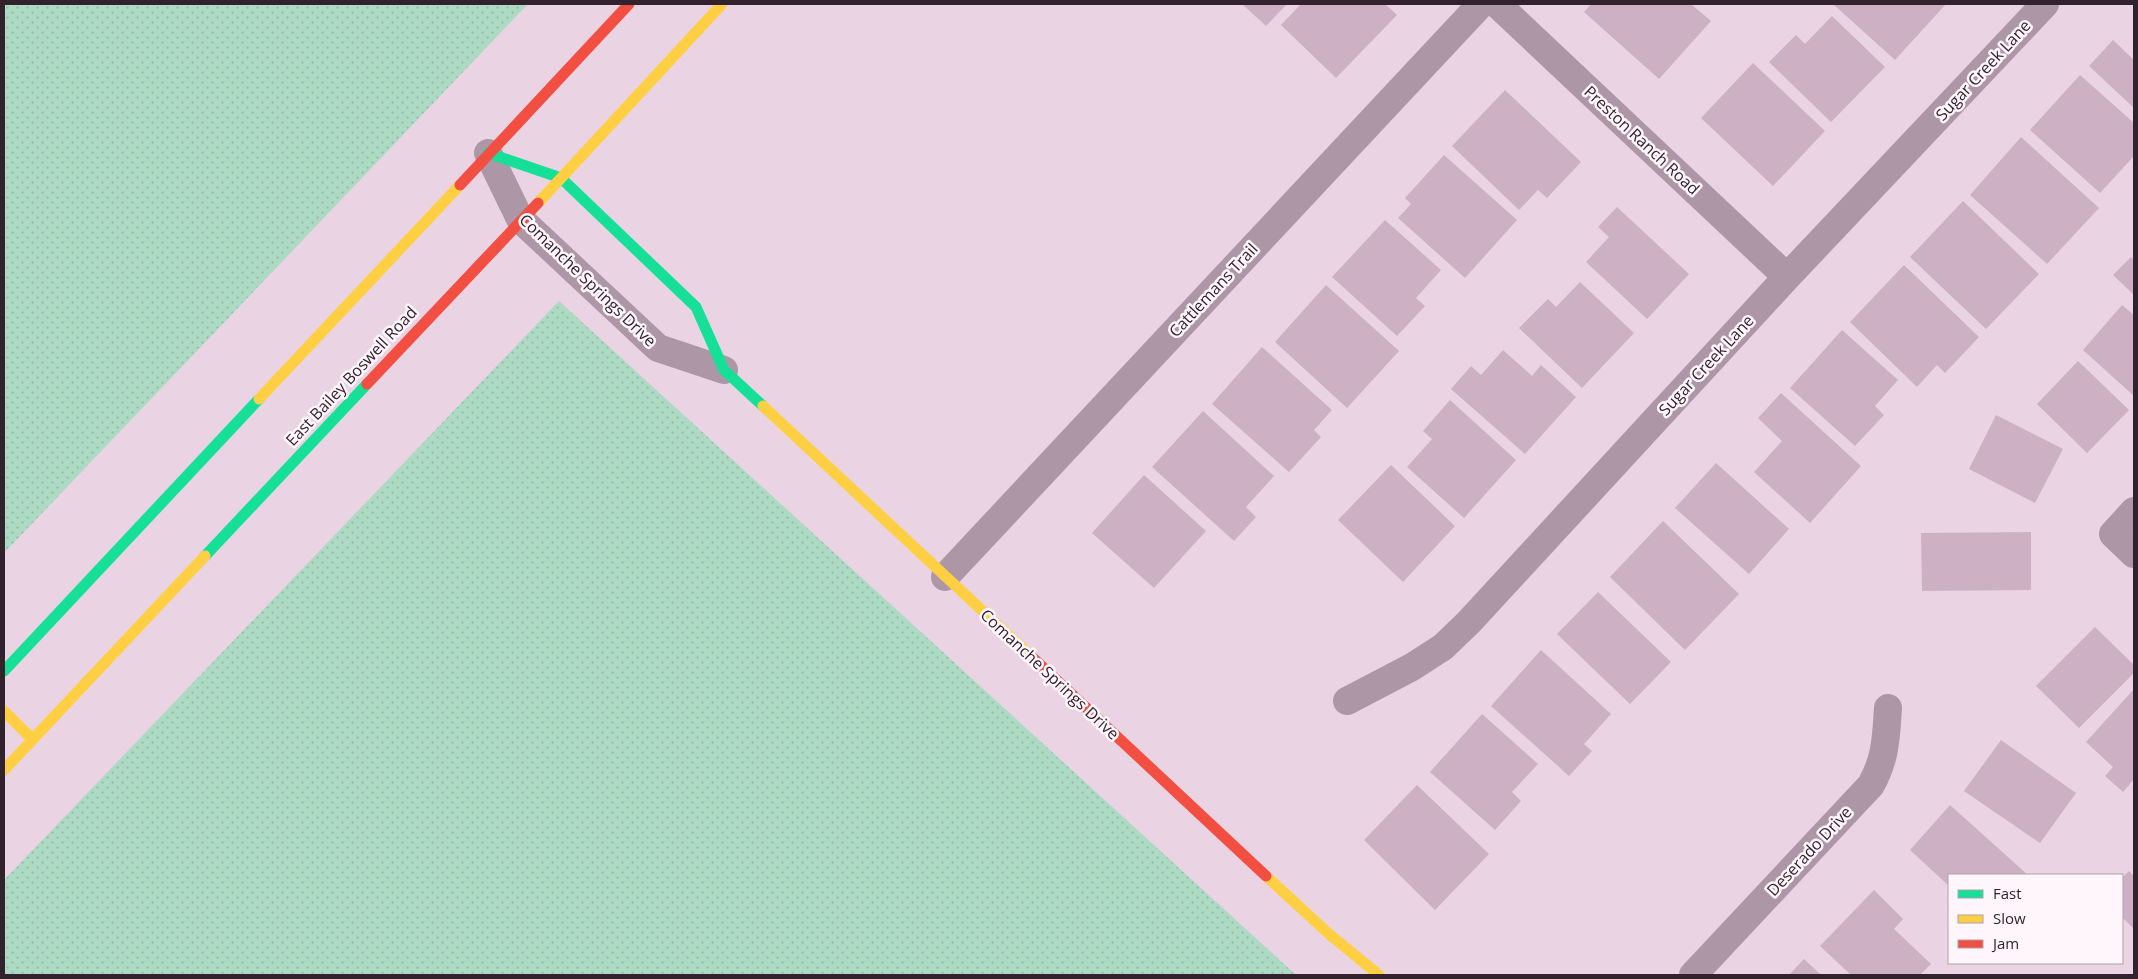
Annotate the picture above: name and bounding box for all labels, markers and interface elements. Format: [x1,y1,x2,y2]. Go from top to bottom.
street label: Sugar Creek Lane [1931,15,2035,125]
street label: Preston Ranch Road [1579,81,1705,199]
street label: Comanche Springs Drive [515,209,661,351]
street label: Cattlemans Trail [1164,238,1262,342]
street label: East Bailey Boswell Road [281,302,421,450]
street label: Sugar Creek Lane [1654,310,1758,420]
street label: Comanche Springs Drive [976,604,1124,744]
street label: Deserado Drive [1762,801,1856,901]
legend [1948,874,2123,964]
text: Fast [1993,883,2022,903]
text: Slow [1993,908,2026,928]
text: Jam [1991,933,2019,953]

